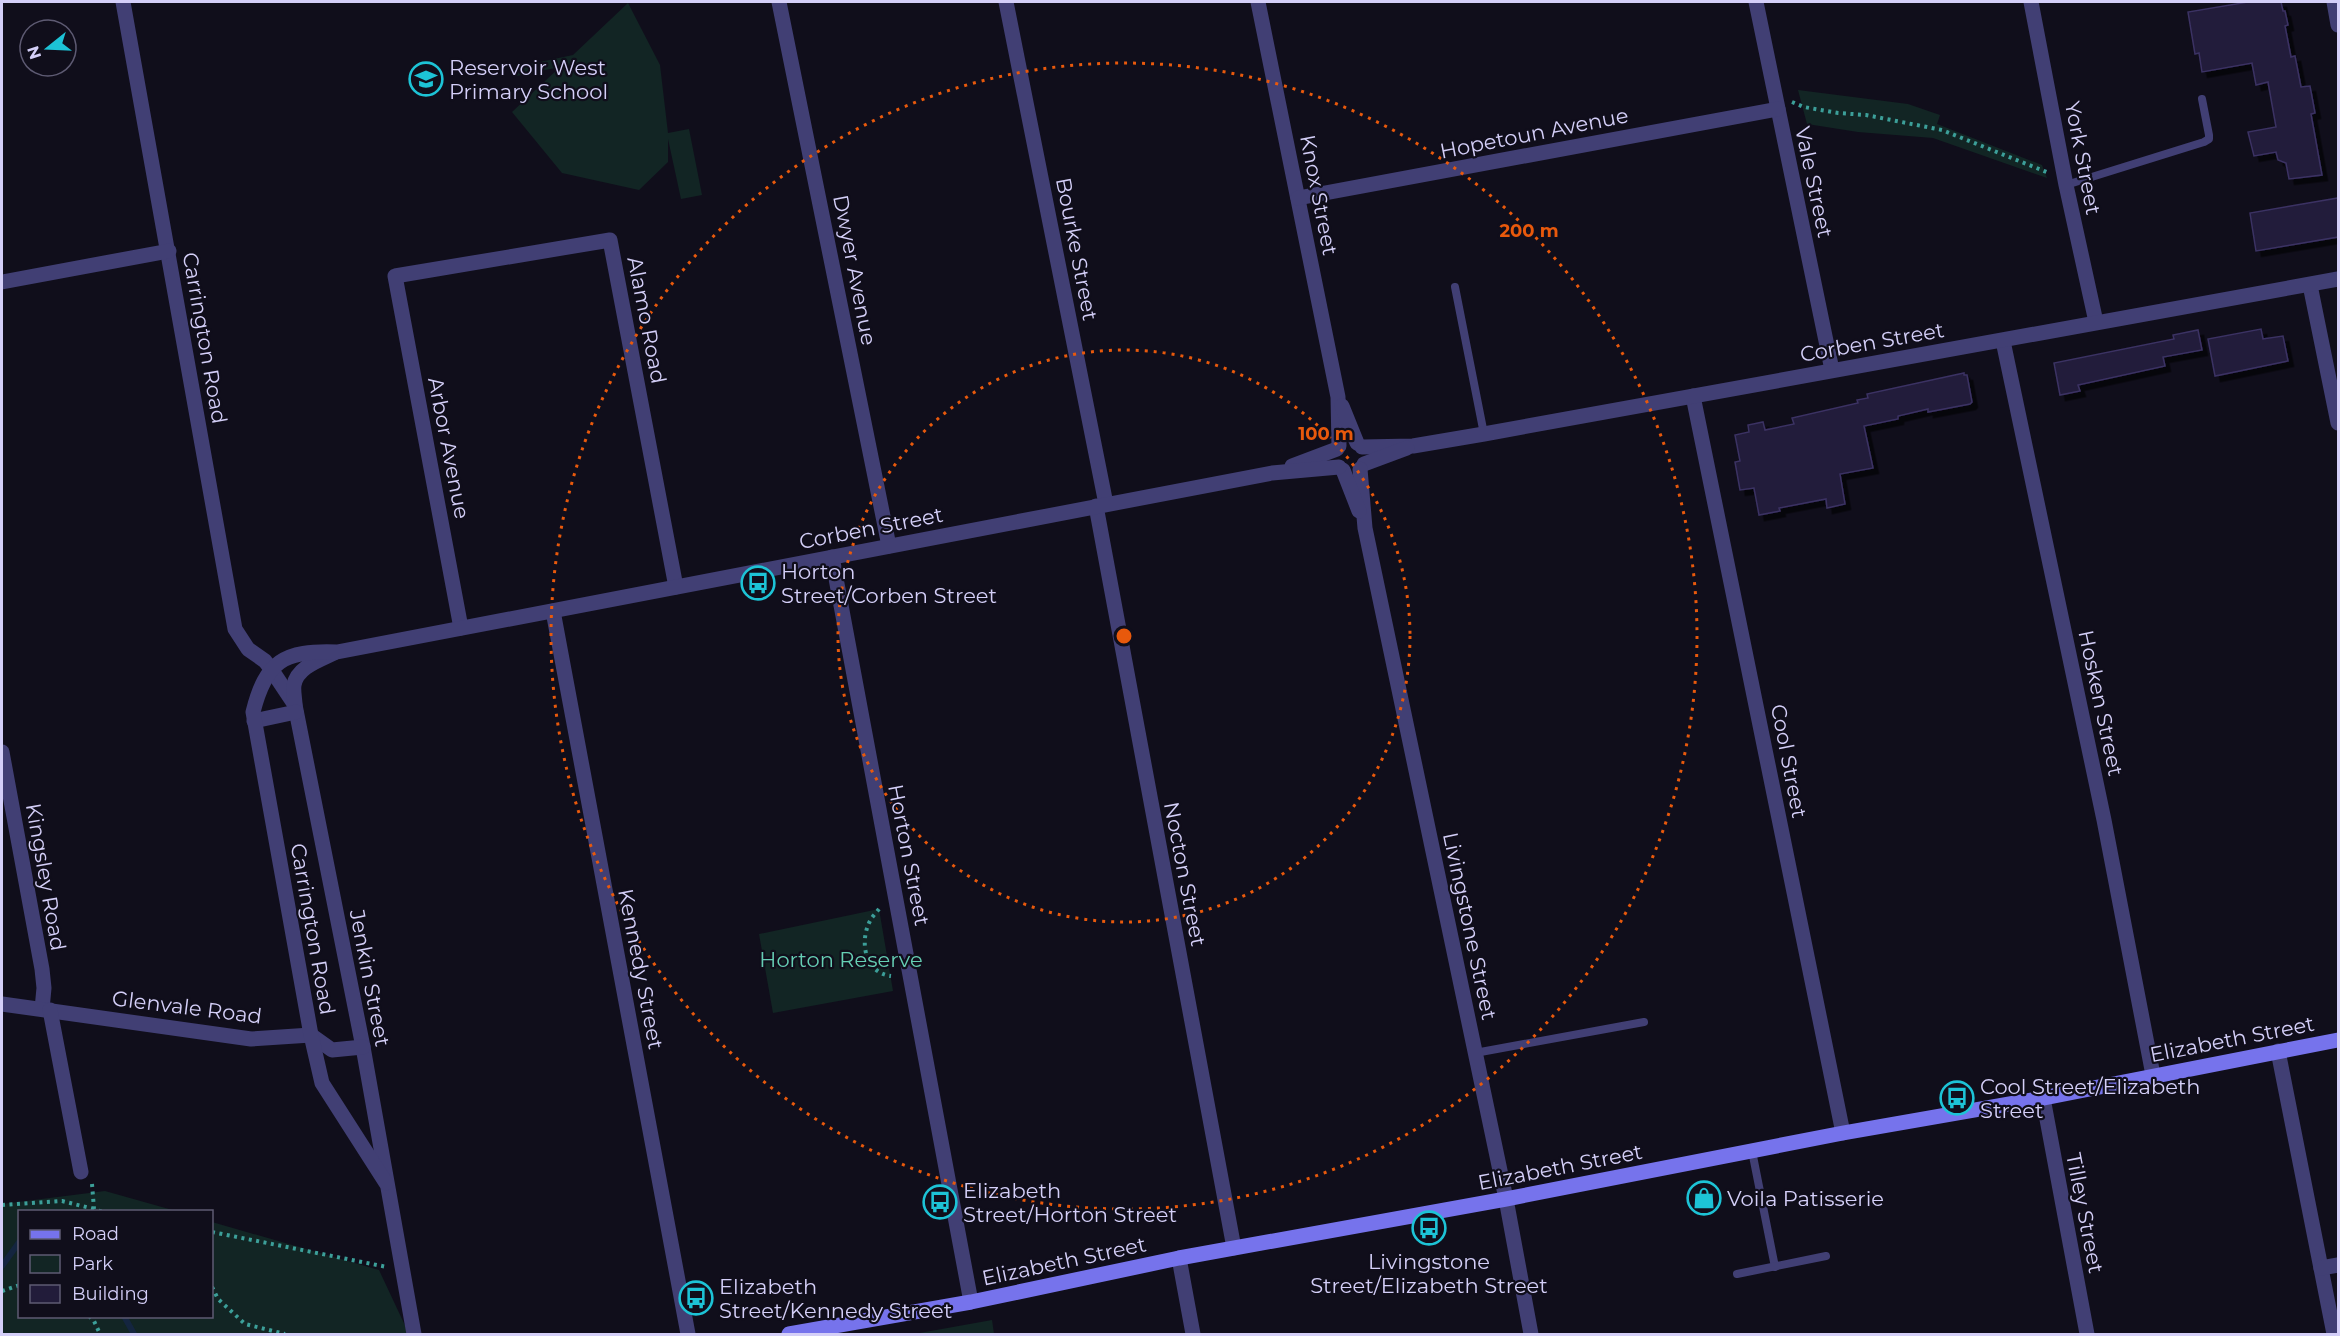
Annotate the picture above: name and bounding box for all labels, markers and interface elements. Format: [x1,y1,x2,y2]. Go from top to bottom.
north arrow [18,18,78,78]
text: N [23,43,45,62]
place label: Reservoir West Primary School [449,55,608,104]
school or university icon: Reservoir West Primary School [408,61,444,97]
street label: York Street [2060,99,2106,217]
street label: Hopetoun Avenue [1438,102,1630,164]
street label: Vale Street [1790,124,1838,240]
street label: Knox Street [1295,133,1343,257]
street label: Bourke Street [1051,175,1103,323]
street label: Dwyer Avenue [828,193,882,347]
text: 200 m [1499,220,1559,242]
street label: Carrington Road [178,250,232,426]
street label: Alamo Road [622,254,672,386]
street label: Corben Street [1798,317,1946,367]
street label: Arbor Avenue [423,375,475,521]
text: 100 m [1298,423,1354,445]
street label: Corben Street [797,502,945,554]
place label: Horton Street/Corben Street [781,559,997,608]
bus stop icon: Horton Street/Corben Street [740,565,776,601]
centre of rings [1114,626,1134,646]
street label: Hosken Street [2073,628,2129,778]
street label: Cool Street [1766,702,1812,820]
street label: Horton Street [883,782,935,928]
street label: Nocton Street [1159,800,1211,948]
street label: Kingsley Road [21,801,71,953]
street label: Livingstone Street [1438,830,1502,1022]
street label: Carrington Road [286,841,340,1017]
street label: Kennedy Street [613,887,669,1051]
street label: Jenkin Street [344,907,396,1049]
park label: Horton Reserve [759,947,923,972]
street label: Glenvale Road [111,985,263,1029]
street label: Elizabeth Street [2148,1011,2316,1067]
place label: Cool Street/Elizabeth Street [1980,1074,2201,1123]
bus stop icon: Cool Street/Elizabeth Street [1939,1080,1975,1116]
street label: Elizabeth Street [1476,1139,1644,1195]
street label: Tilley Street [2061,1151,2109,1275]
place label: Elizabeth Street/Horton Street [963,1178,1177,1227]
shop icon: Voila Patisserie [1686,1180,1722,1216]
bus stop icon: Elizabeth Street/Horton Street [922,1184,958,1220]
place label: Voila Patisserie [1727,1186,1884,1211]
legend [18,1210,213,1318]
bus stop icon: Livingstone Street/Elizabeth Street [1411,1210,1447,1246]
text: Road [72,1223,119,1245]
street label: Elizabeth Street [980,1231,1148,1291]
place label: Livingstone Street/Elizabeth Street [1310,1249,1548,1298]
text: Park [72,1253,113,1275]
place label: Elizabeth Street/Kennedy Street [719,1274,952,1323]
bus stop icon: Elizabeth Street/Kennedy Street [678,1280,714,1316]
text: Building [72,1283,149,1305]

